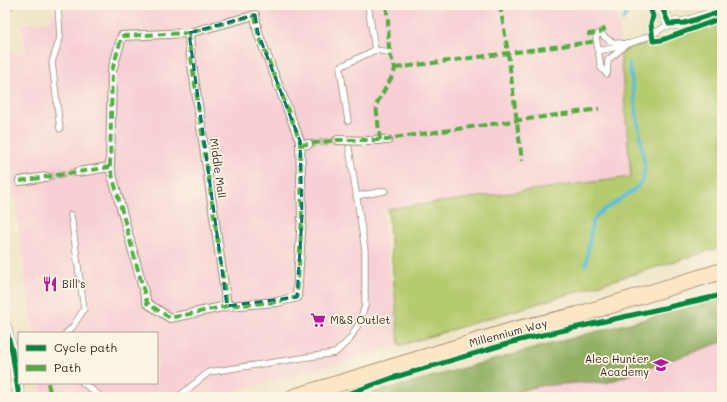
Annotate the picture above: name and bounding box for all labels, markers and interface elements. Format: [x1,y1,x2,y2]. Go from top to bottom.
street label: Middle Mall [207,137,230,199]
restaurant icon: Bill's [41,275,59,293]
place label: Bill's [62,276,86,291]
supermarket icon: M&S Outlet [309,311,327,329]
place label: M&S Outlet [330,312,391,327]
street label: Millennium Way [467,315,549,350]
legend [18,332,158,384]
text: Cycle path [54,339,117,355]
place label: Alec Hunter Academy [585,351,649,379]
school or university icon: Alec Hunter Academy [652,356,670,374]
text: Path [54,359,81,375]

